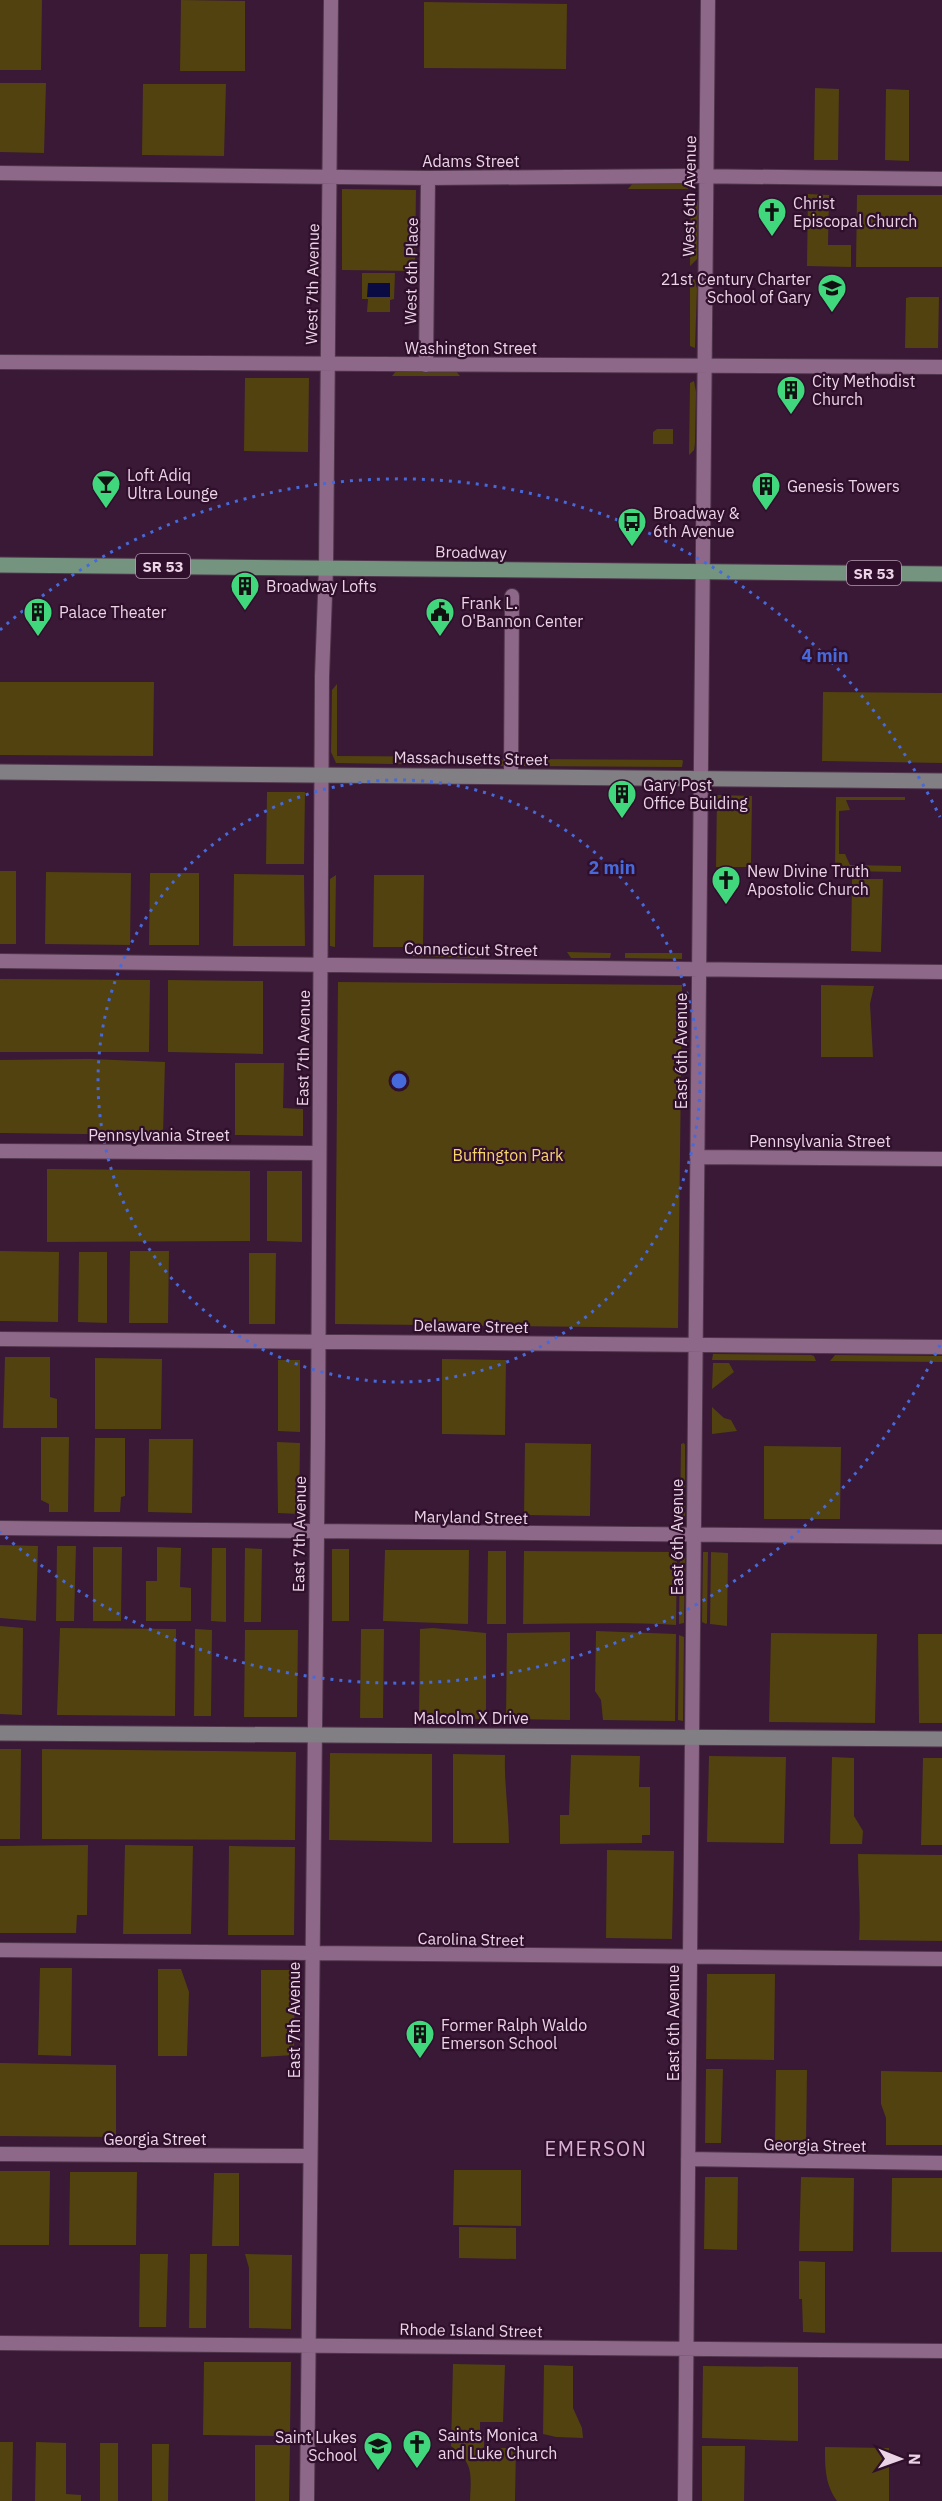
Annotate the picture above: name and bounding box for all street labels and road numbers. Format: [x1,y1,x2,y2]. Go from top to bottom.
street label: West 6th Avenue [678,135,700,257]
street label: Adams Street [422,151,520,171]
street label: West 6th Place [400,217,422,325]
street label: West 7th Avenue [301,223,323,345]
street label: Washington Street [405,338,537,358]
street label: Broadway [435,541,507,563]
road number: SR 53 [136,554,190,578]
road number: SR 53 [847,561,901,585]
street label: Massachusetts Street [393,747,549,769]
street label: Connecticut Street [404,938,538,960]
street label: East 7th Avenue [292,989,314,1106]
street label: East 6th Avenue [671,993,691,1109]
street label: Pennsylvania Street [88,1125,230,1145]
street label: Pennsylvania Street [749,1131,891,1151]
street label: Delaware Street [413,1315,529,1337]
street label: East 7th Avenue [288,1475,310,1592]
street label: East 6th Avenue [667,1479,687,1595]
street label: Maryland Street [414,1506,528,1528]
street label: Malcolm X Drive [413,1708,529,1728]
street label: Carolina Street [417,1928,525,1950]
street label: East 7th Avenue [284,1962,304,2078]
street label: East 6th Avenue [663,1965,683,2081]
street label: Georgia Street [103,2129,207,2149]
street label: Georgia Street [763,2134,867,2156]
street label: Rhode Island Street [399,2319,543,2341]

